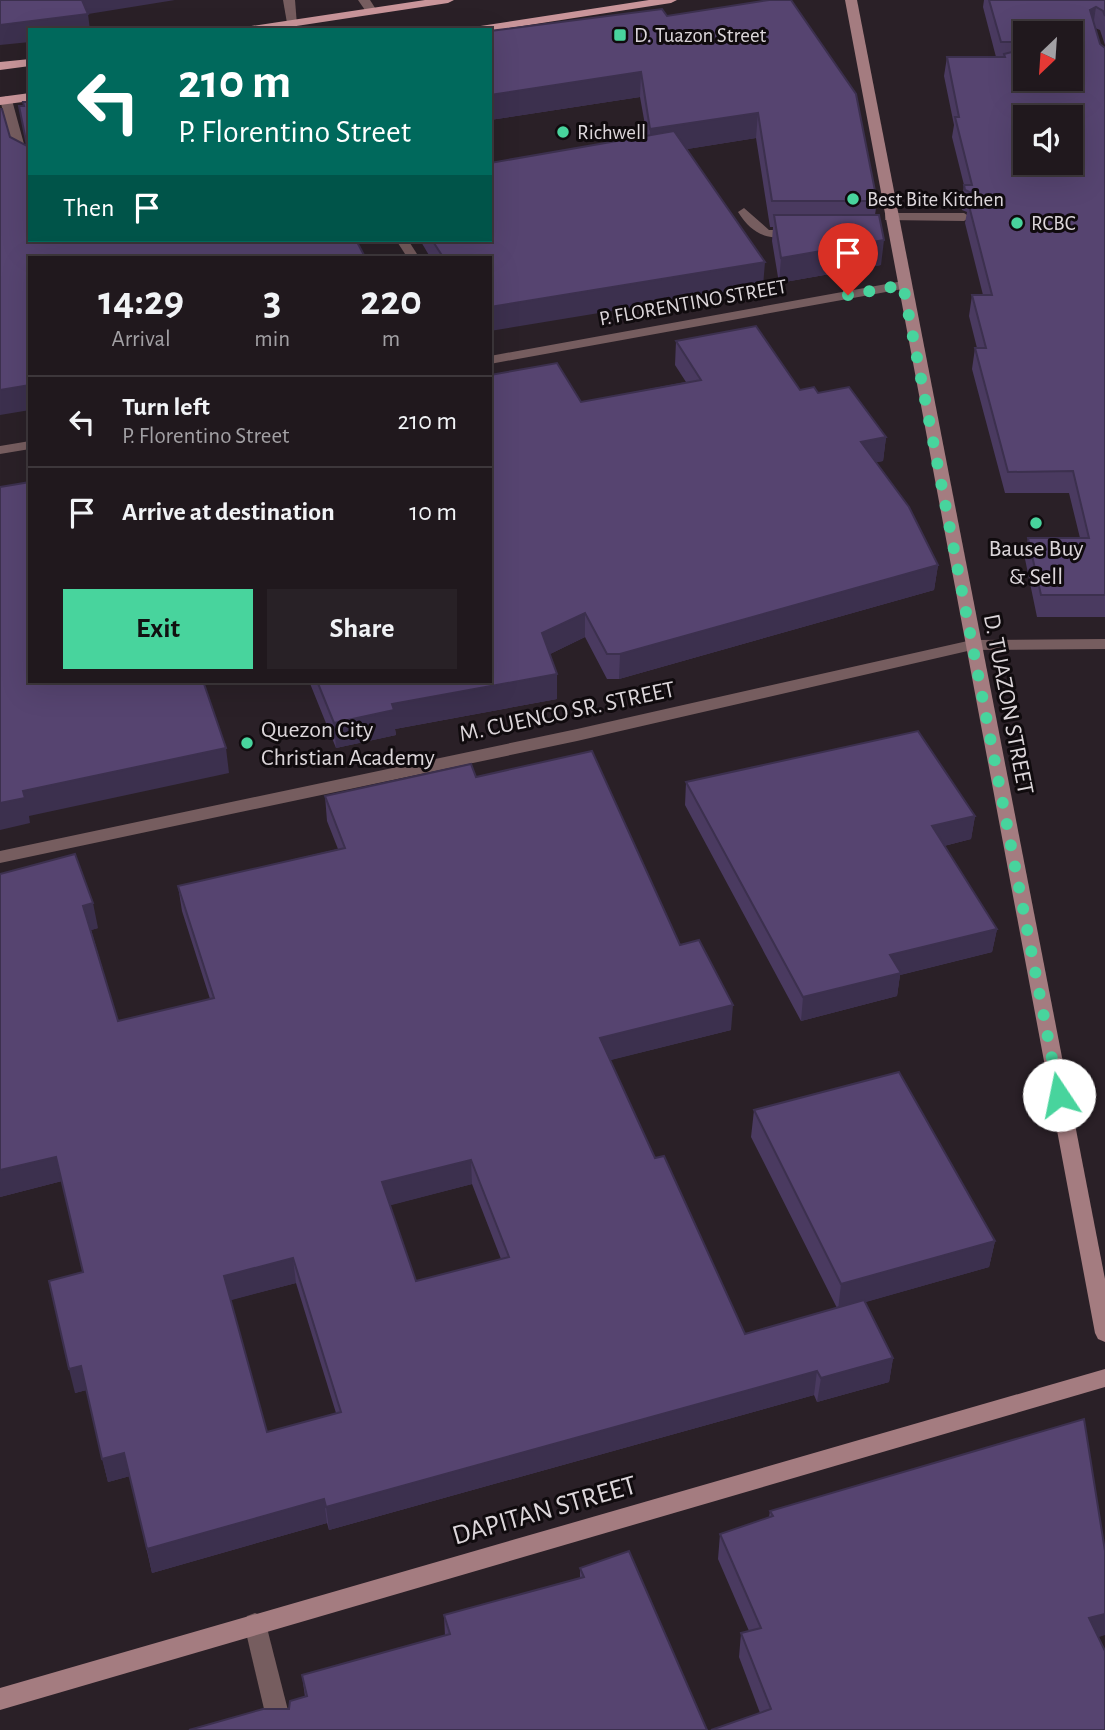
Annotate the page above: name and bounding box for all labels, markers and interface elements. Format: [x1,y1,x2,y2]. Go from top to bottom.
north arrow [1013,21,1083,91]
map controls [1013,21,1083,175]
place label: D. Tuazon Street [634,25,767,46]
marker: D. Tuazon Street [612,27,628,43]
icon: left [63,56,154,147]
text: 210 m [178,58,291,107]
button: sound [1013,105,1083,175]
text: P. Florentino Street [178,116,411,148]
place label: Richwell [577,122,646,143]
marker: Richwell [555,124,571,140]
icon: arrive [128,189,166,227]
place label: Best Bite Kitchen [867,189,1004,210]
marker: Best Bite Kitchen [845,191,861,207]
text: Then [63,195,114,221]
place label: RCBC [1031,213,1076,234]
marker: RCBC [1009,215,1025,231]
pin [818,223,878,295]
icon: arrive [829,234,867,272]
street label: P. FLORENTINO STREET [598,276,789,329]
text: 14:29 [98,280,184,322]
text: 3 [263,280,281,322]
text: 220 [360,280,422,322]
text: Arrival [112,328,171,351]
text: min [254,328,290,351]
text: m [382,328,400,351]
text: Turn left [122,394,210,420]
icon: left [63,403,101,441]
text: 210 m [397,408,457,434]
text: P. Florentino Street [122,425,289,448]
icon: arrive [63,494,101,532]
text: Arrive at destination [122,499,335,525]
text: 10 m [409,499,457,525]
marker: Bause Buy & Sell [1028,515,1044,531]
place label: Bause Buy & Sell [988,537,1084,589]
button: Exit [63,589,253,669]
button: Share [267,589,457,669]
street label: D. TUAZON STREET [979,612,1037,797]
street label: M. CUENCO SR. STREET [457,677,678,747]
place label: Quezon City Christian Academy [261,718,435,770]
marker: Quezon City Christian Academy [239,735,255,751]
position arrow [1022,1058,1096,1132]
street label: DAPITAN STREET [449,1471,640,1551]

